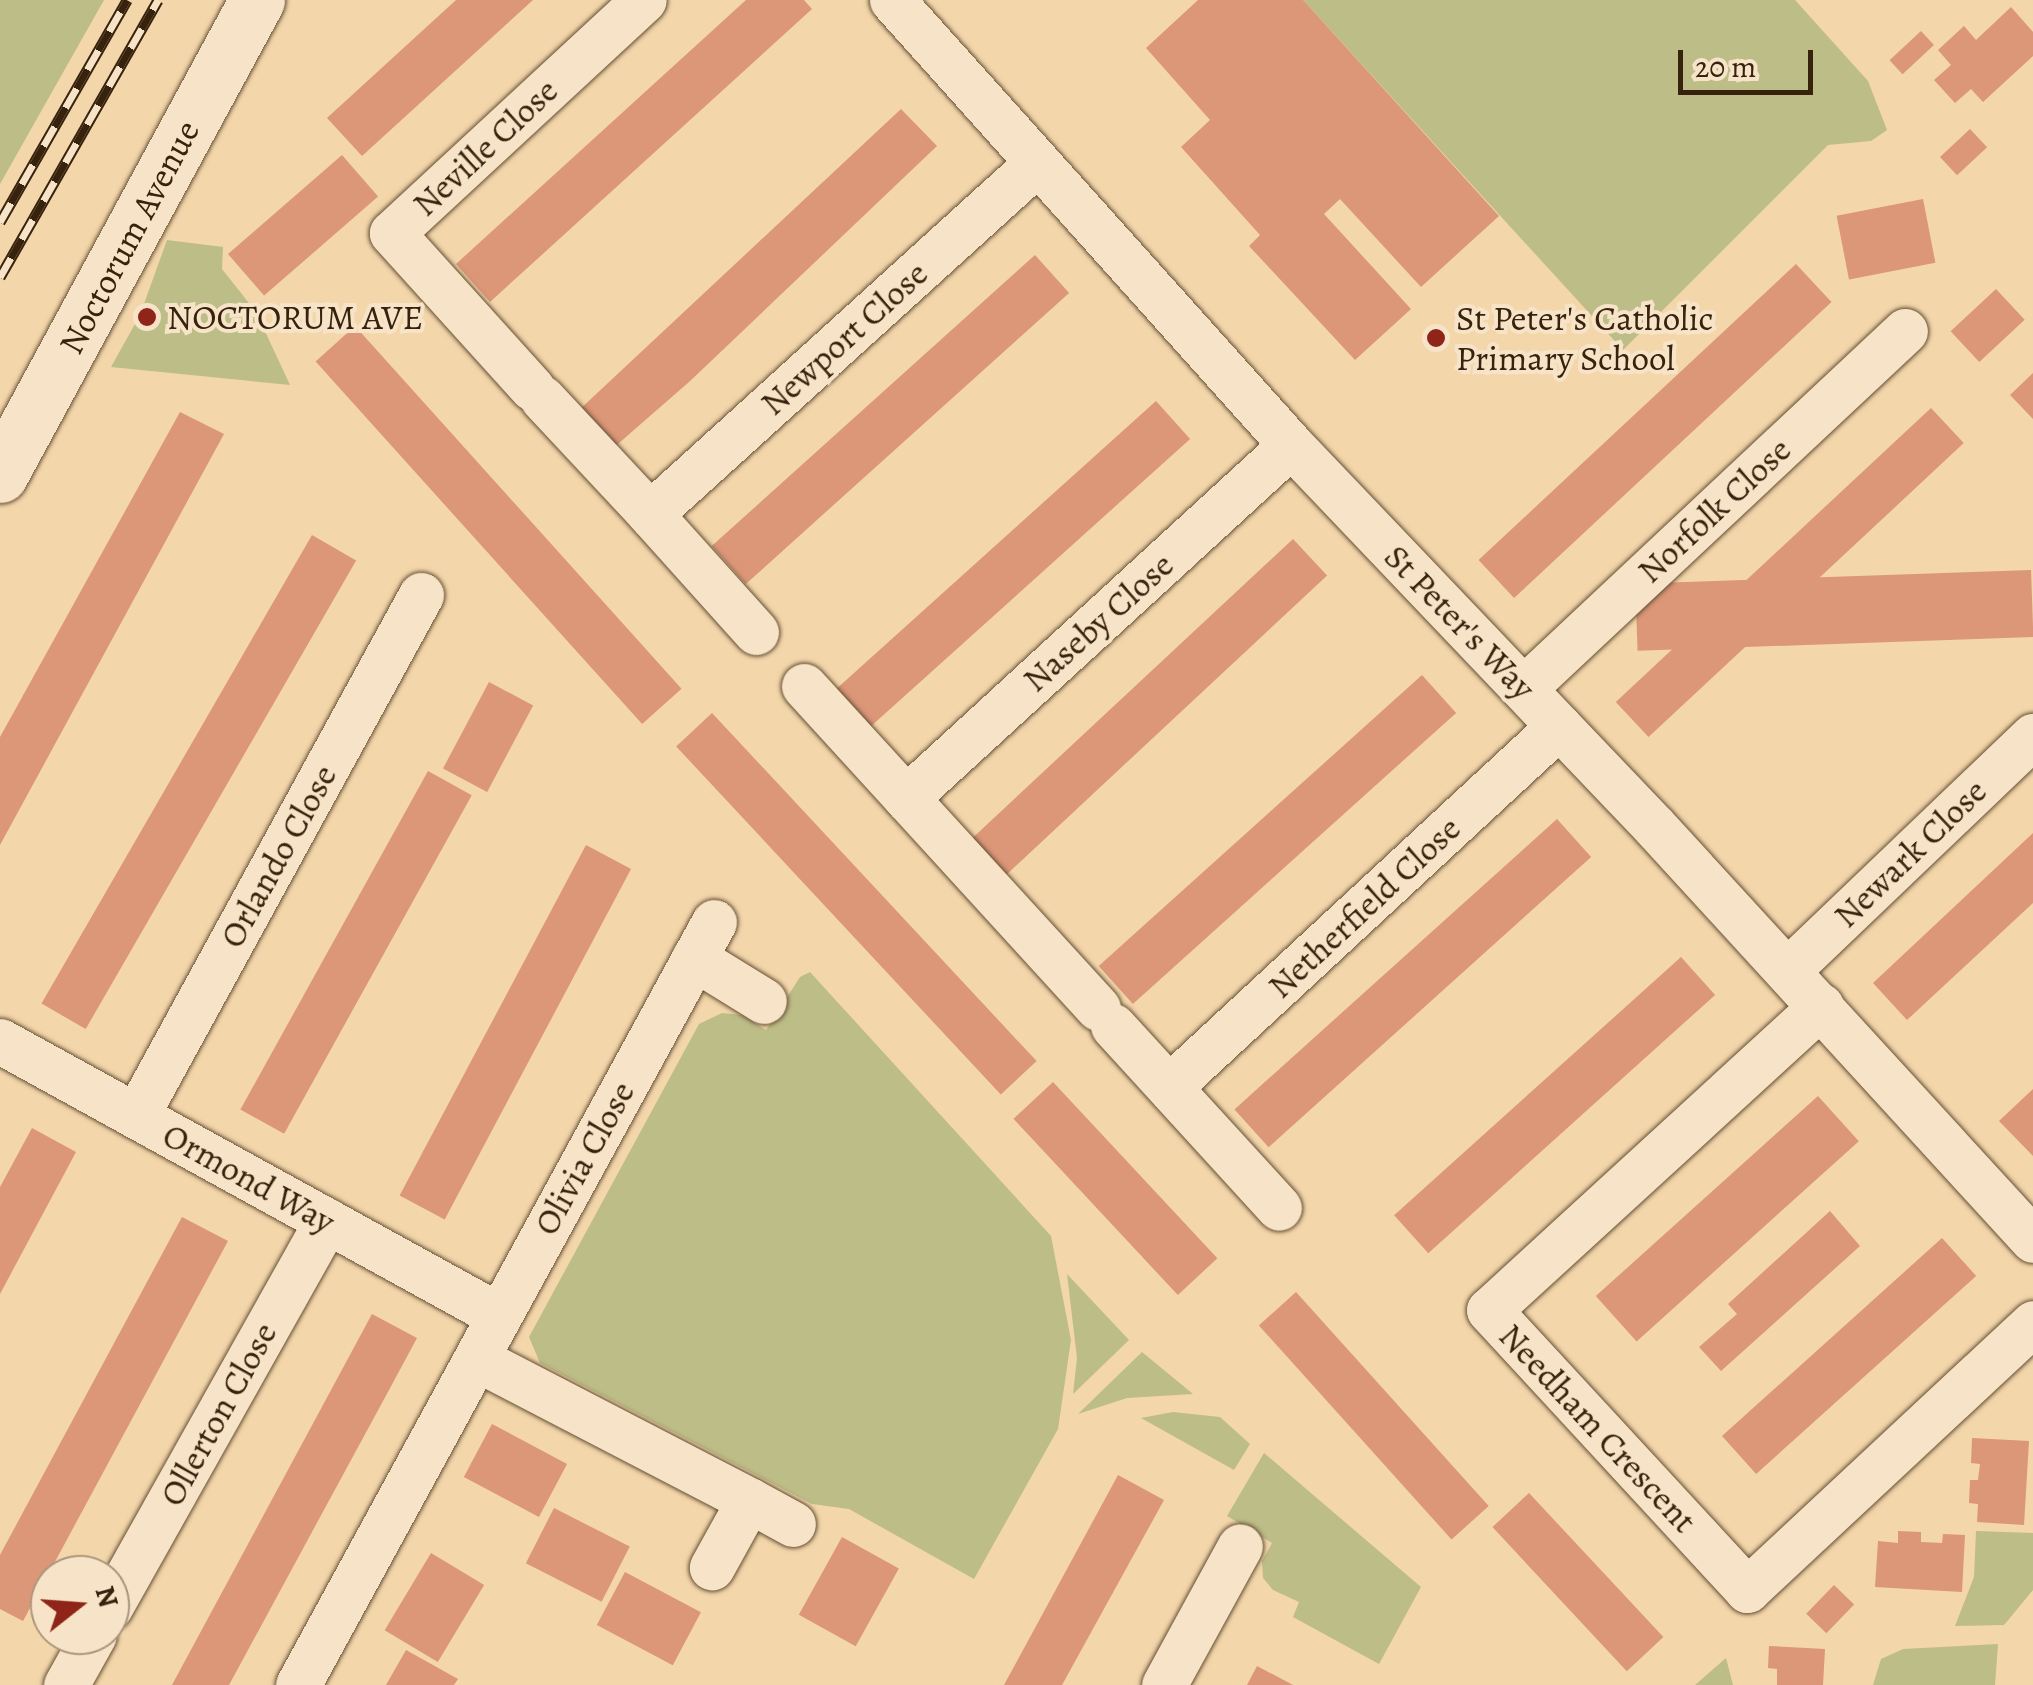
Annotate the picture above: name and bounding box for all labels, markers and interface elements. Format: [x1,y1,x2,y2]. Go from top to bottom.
scale bar [1683,30,1818,92]
text: 20 m [1695,47,1756,87]
street label: Neville Close [404,69,566,225]
street label: Noctorum Avenue [50,113,208,361]
street label: Newport Close [752,252,936,424]
place label: NOCTORUM AVE [167,296,423,338]
place label: St Peter's Catholic Primary School [1456,297,1713,379]
marker: NOCTORUM AVE [136,306,158,328]
marker: St Peter's Catholic Primary School [1425,327,1447,349]
street label: Norfolk Close [1629,428,1799,592]
street label: St Peter's Way [1376,536,1544,708]
street label: Naseby Close [1014,544,1182,700]
street label: Orlando Close [211,757,345,955]
street label: Newark Close [1825,770,1995,936]
street label: Netherfield Close [1259,807,1469,1007]
street label: Olivia Close [525,1074,643,1242]
street label: Ormond Way [156,1114,342,1242]
street label: Ollerton Close [150,1315,286,1513]
street label: Needham Crescent [1490,1315,1706,1541]
north arrow [30,1555,130,1655]
text: N [86,1582,128,1612]

